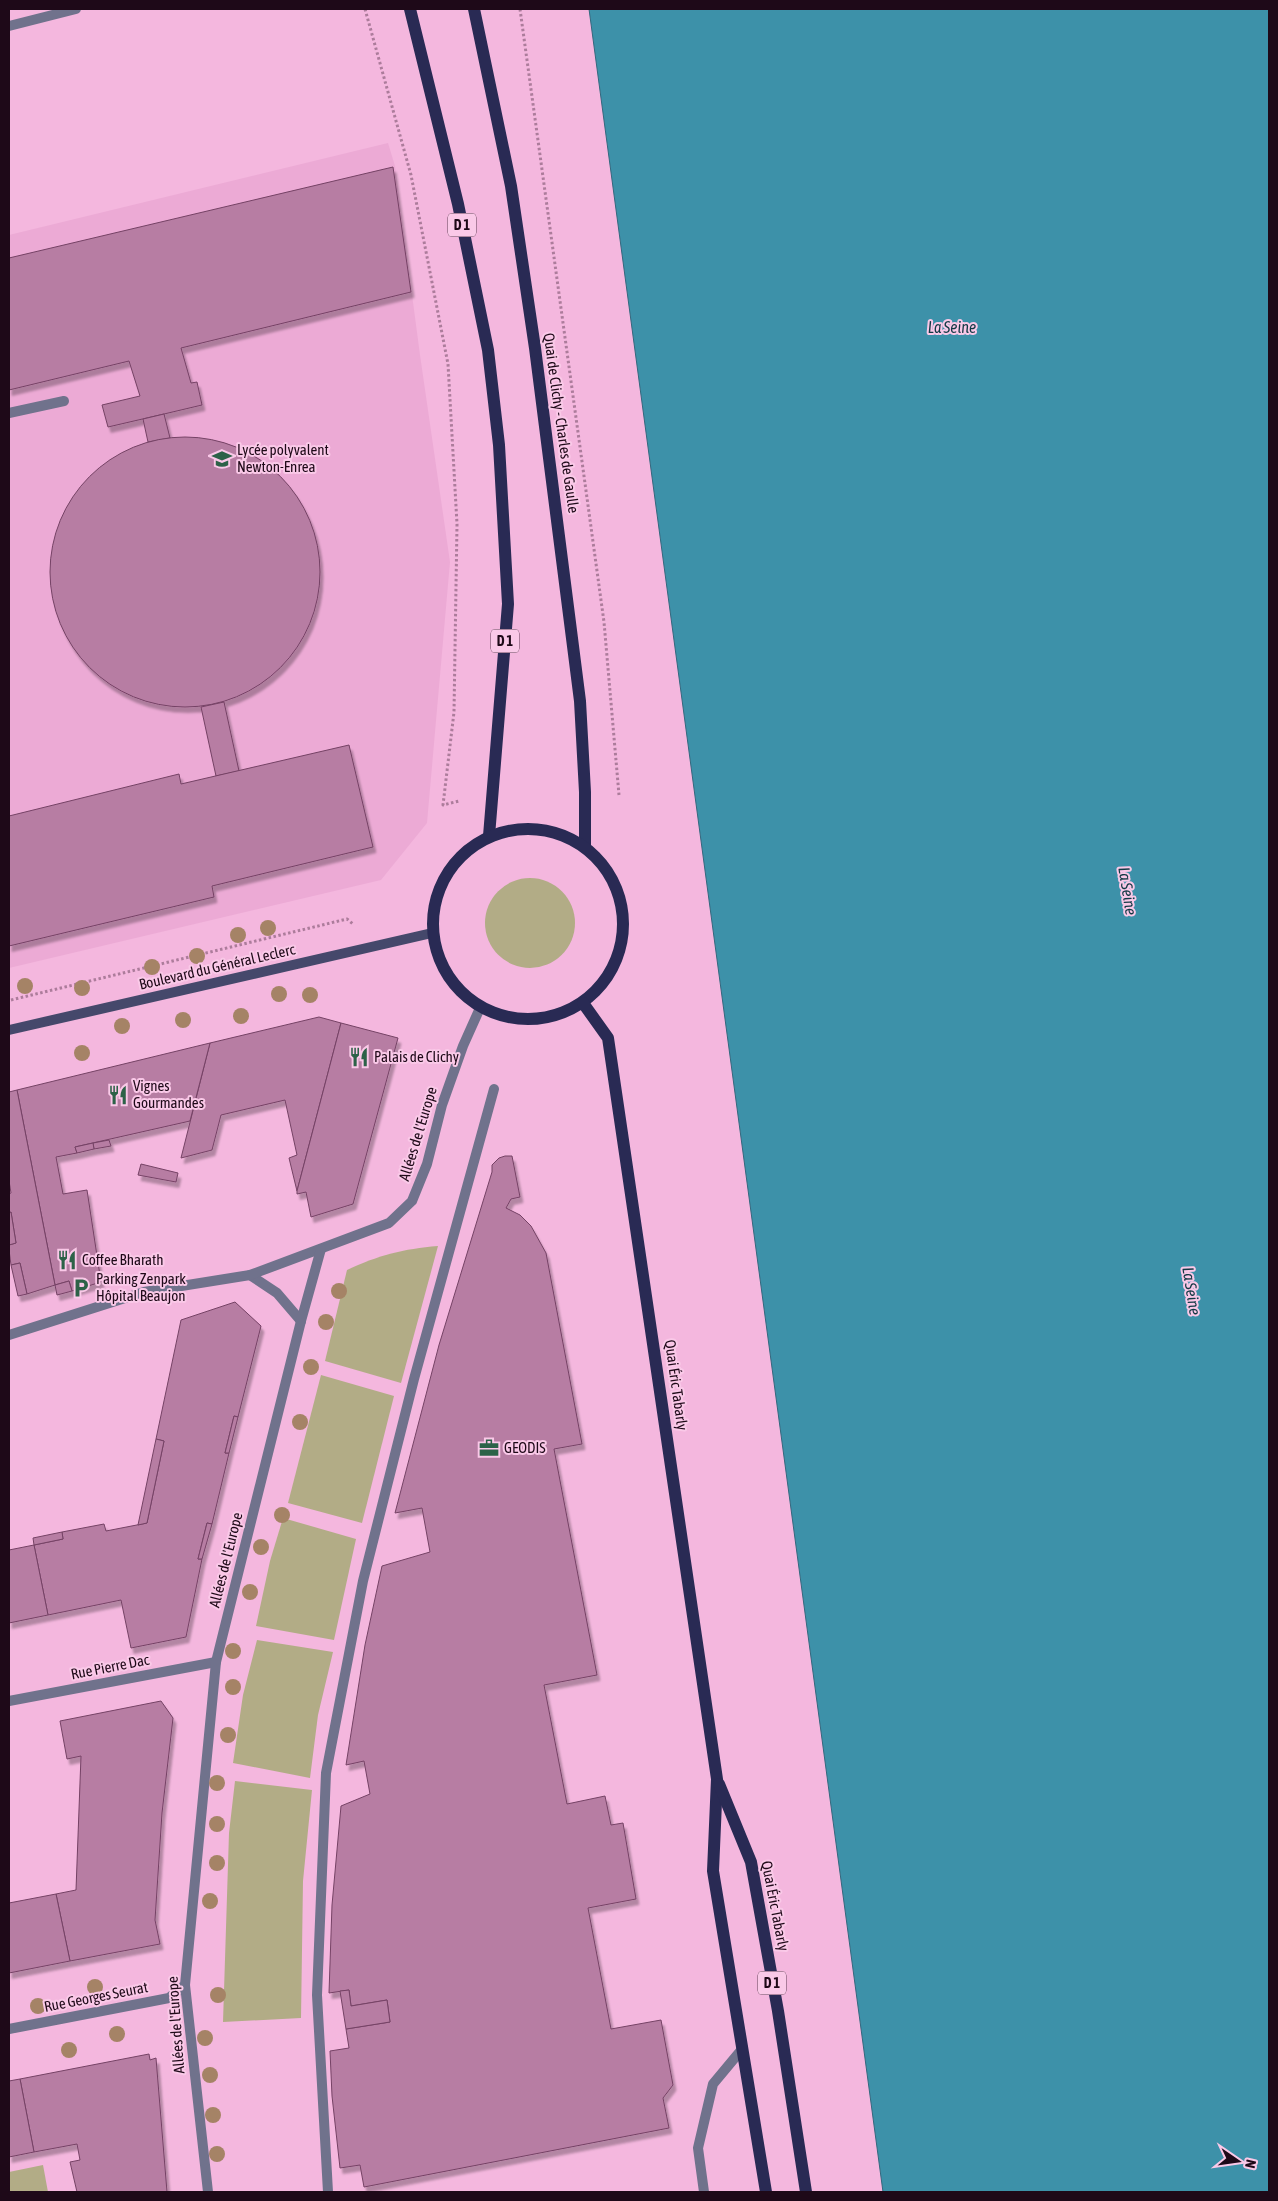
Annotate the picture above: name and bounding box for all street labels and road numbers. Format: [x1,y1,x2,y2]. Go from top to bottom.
road number: D 1 [448,214,476,236]
street label: Quai de Clichy - Charles de Gaulle [540,332,583,514]
road number: D 1 [491,630,519,652]
street label: Boulevard du Général Leclerc [137,940,297,993]
street label: Allées de l'Europe [395,1085,440,1183]
street label: Quai Éric Tabarly [662,1338,691,1431]
street label: Allées de l'Europe [205,1510,246,1609]
street label: Rue Pierre Dac [69,1650,151,1682]
street label: Quai Éric Tabarly [758,1859,793,1952]
road number: D 1 [758,1972,786,1995]
street label: Allées de l'Europe [164,1976,187,2074]
street label: Rue Georges Seurat [43,1978,149,2015]

